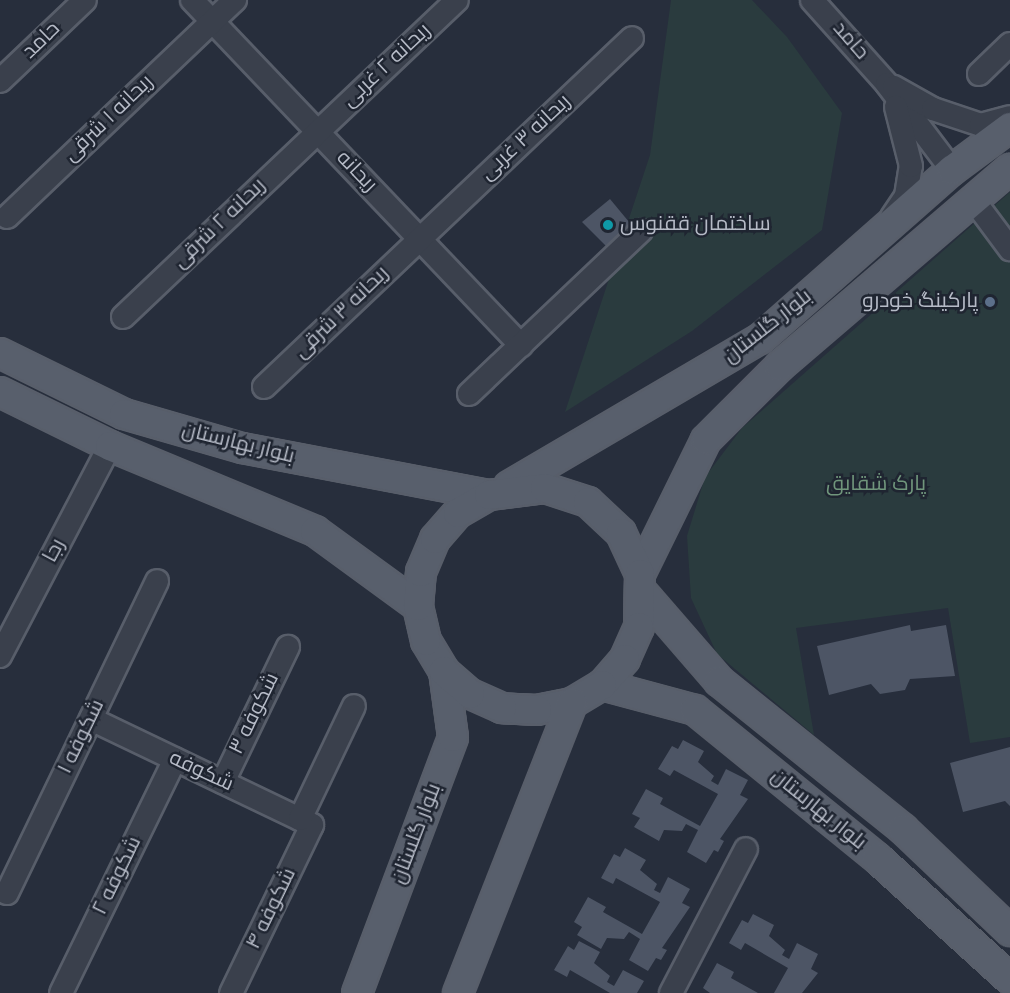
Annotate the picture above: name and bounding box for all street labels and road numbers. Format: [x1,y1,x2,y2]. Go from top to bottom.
street label: حامد [18,17,66,65]
street label: حامد [827,17,873,65]
street label: ریحانه ۲ غربی [338,19,436,113]
street label: ریحانه ۱ شرقی [59,70,159,168]
street label: ریحانه ۳ غربی [475,90,577,186]
street label: ریحانه [330,146,382,198]
street label: ریحانه ۲ شرقی [168,174,272,274]
street label: ریحانه ۳ شرقی [289,261,395,365]
street label: بلوار گلستان [719,285,817,369]
street label: بلوار بهارستان [179,418,297,470]
street label: رجا [38,535,72,567]
street label: شکوفه ۳ [225,669,285,759]
street label: شکوفه ۱ [53,696,111,778]
street label: شکوفه [165,746,237,798]
street label: بلوار بهارستان [765,764,871,856]
street label: بلوار گلستان [386,780,448,888]
street label: شکوفه ۲ [88,833,148,919]
street label: شکوفه ۴ [242,864,302,954]

